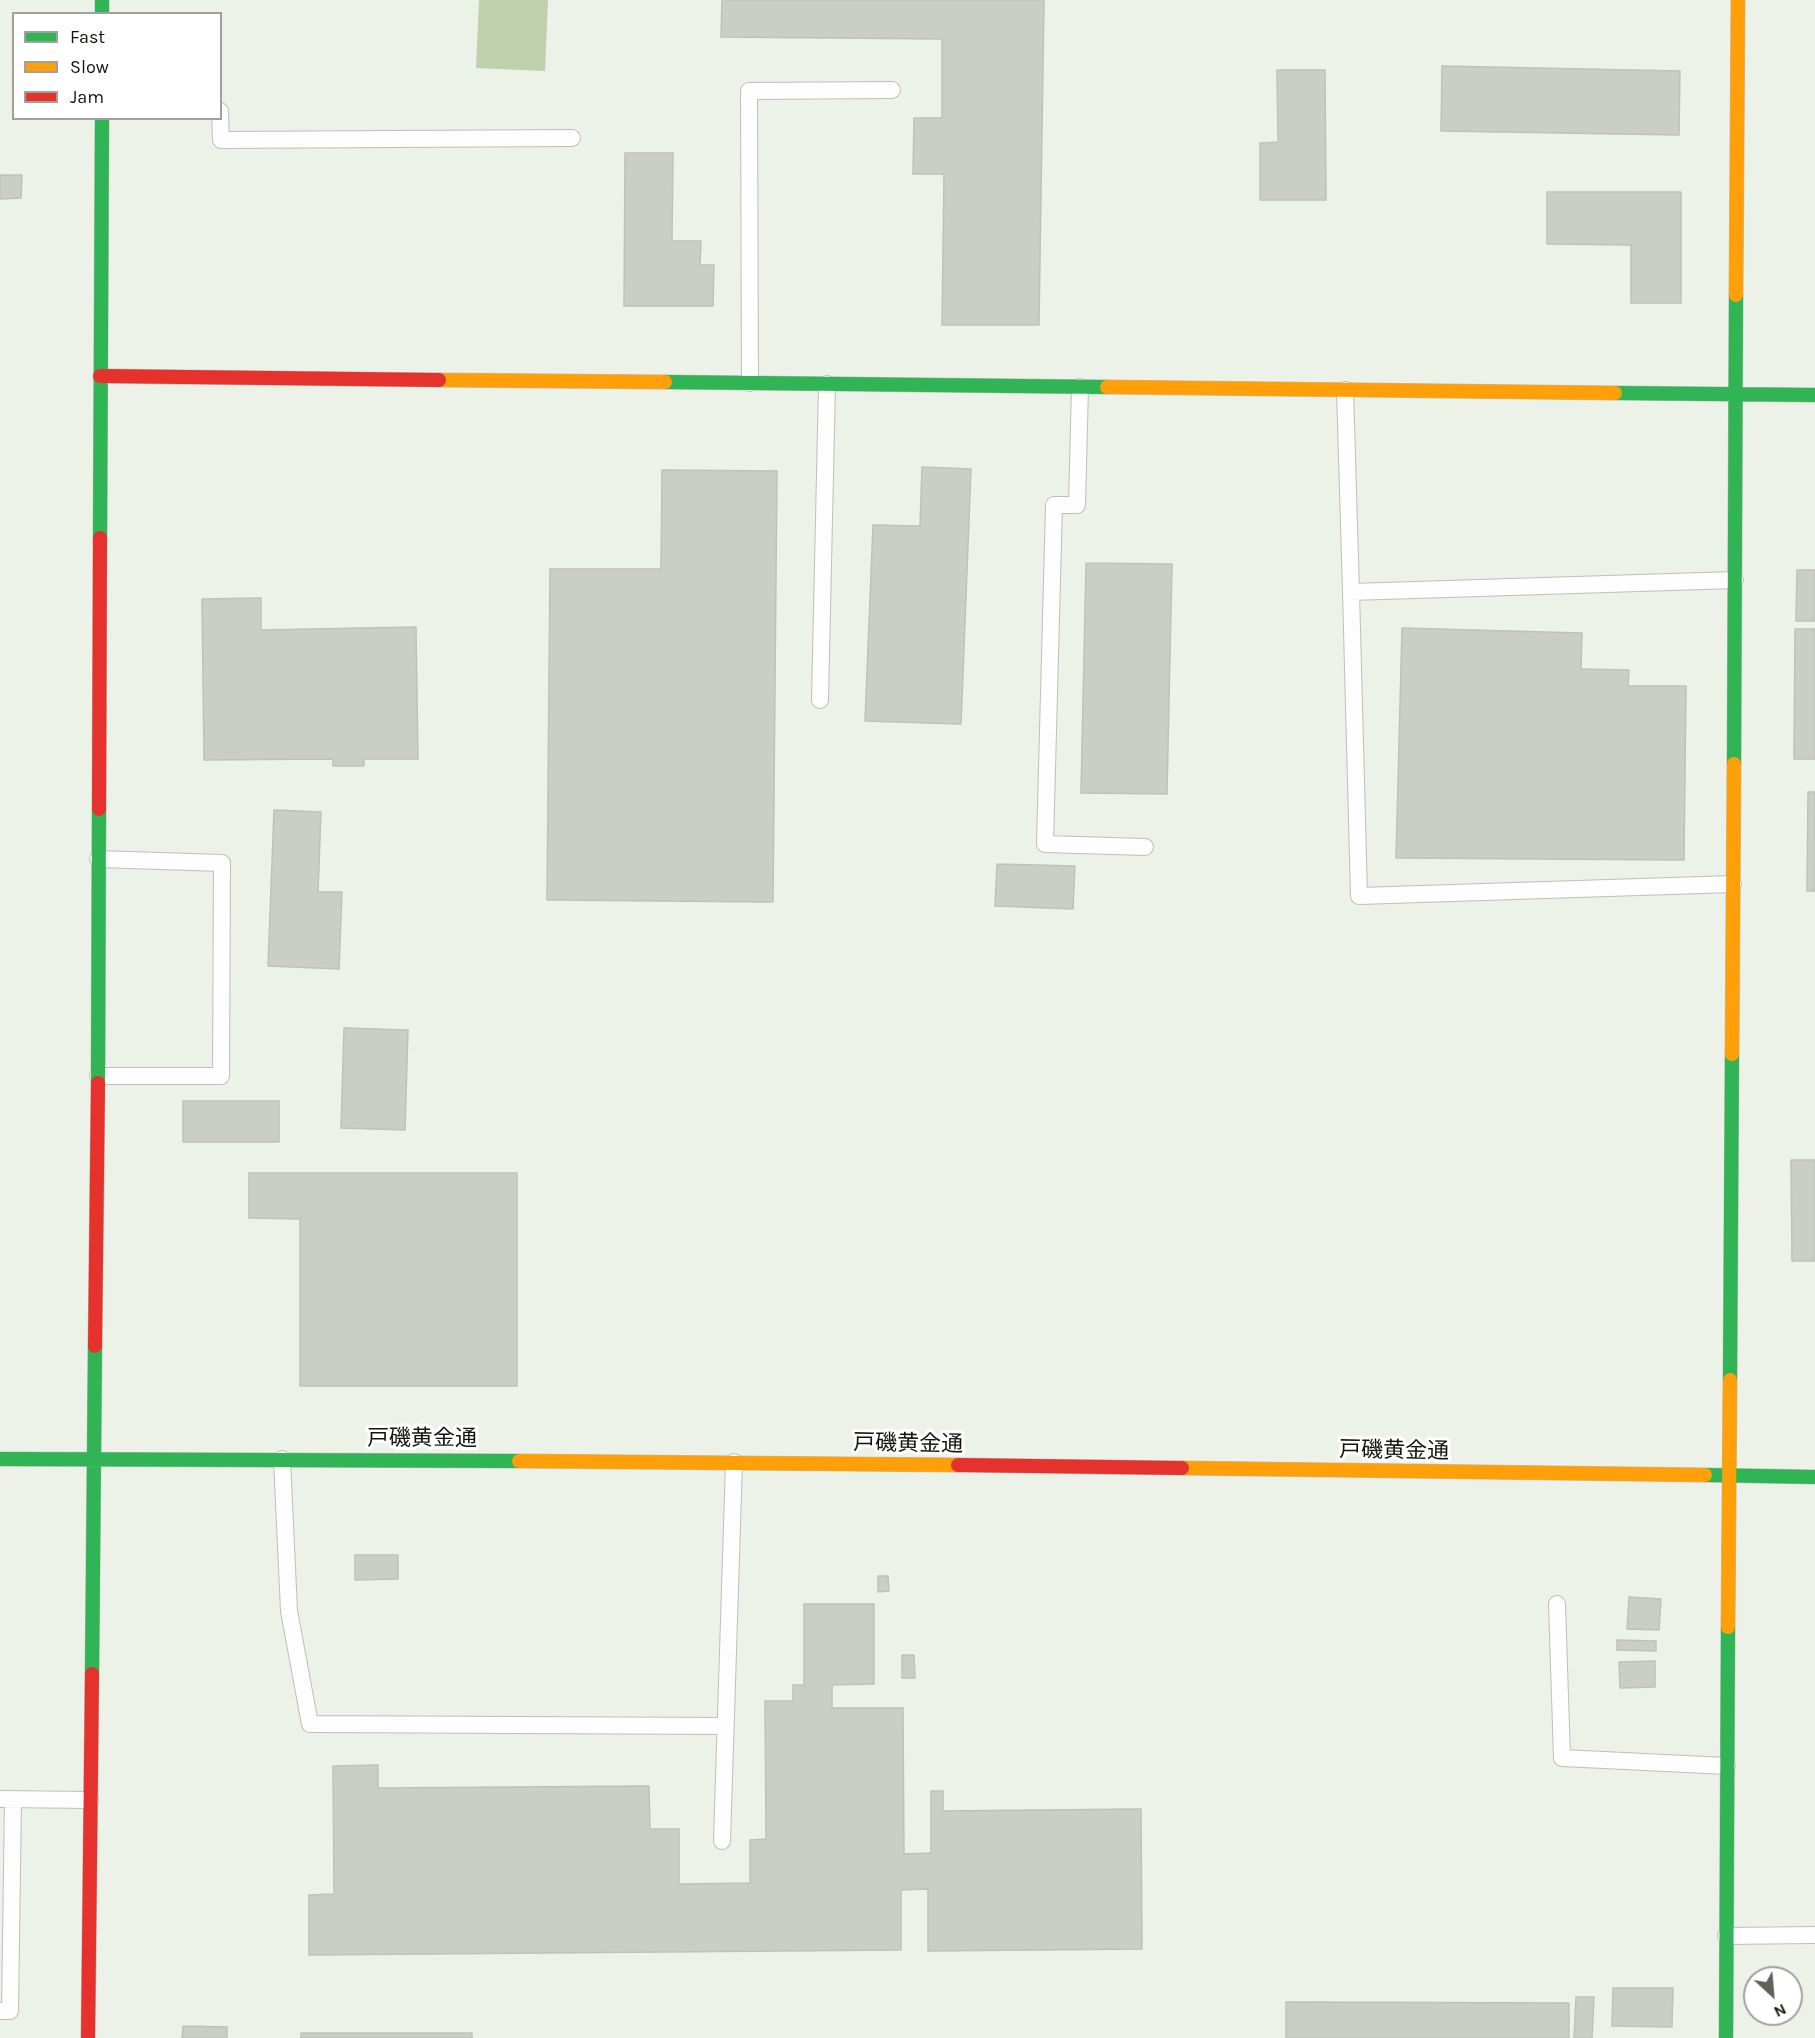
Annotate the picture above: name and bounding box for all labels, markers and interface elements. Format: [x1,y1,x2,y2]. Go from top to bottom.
legend [12,12,222,120]
text: Fast [70,26,105,48]
text: Slow [70,56,109,78]
text: Jam [70,86,104,108]
street label: 戸磯黄金通 [367,1426,477,1452]
street label: 戸磯黄金通 [853,1430,963,1458]
street label: 戸磯黄金通 [1339,1437,1449,1465]
north arrow [1743,1966,1803,2026]
text: N [1771,2000,1790,2022]

